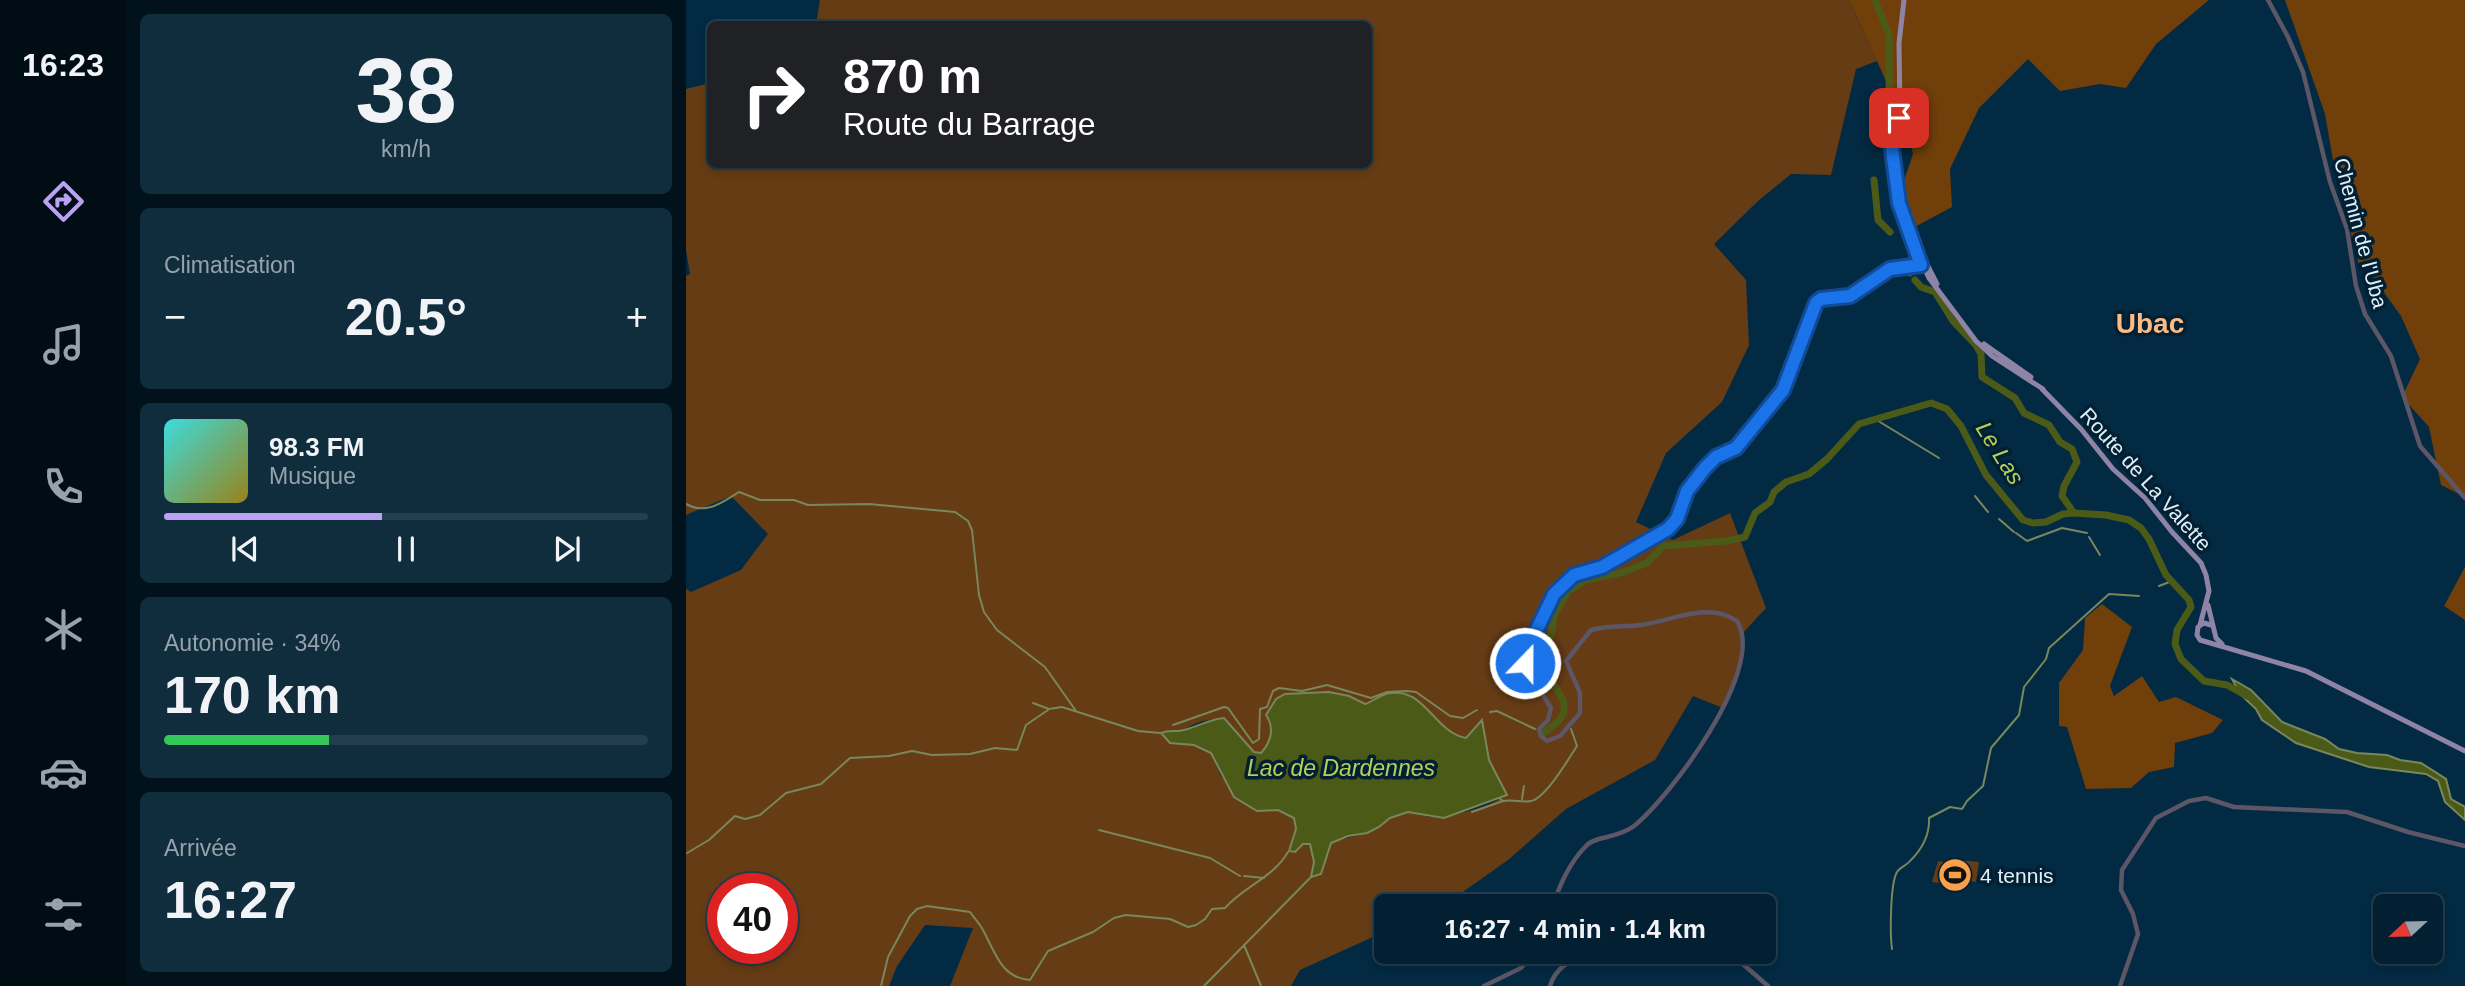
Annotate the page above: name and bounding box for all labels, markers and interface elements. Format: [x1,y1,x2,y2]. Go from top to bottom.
text: 38 [355,40,457,141]
text: 16:23 [22,47,104,83]
icon: right [728,49,819,140]
text: 870 m [843,49,982,103]
pin [1869,88,1929,148]
icon: arrive [1880,99,1918,137]
text: Route du Barrage [843,106,1096,142]
text: km/h [381,136,431,162]
street label: Chemin de l'Uba [2330,155,2392,311]
icon: directions [39,177,88,226]
text: Climatisation [164,252,296,278]
text: 20.5° [345,288,467,346]
text: − [164,296,186,338]
text: + [626,296,648,338]
district label: Ubac [2116,308,2184,339]
icon: music [39,320,88,369]
street label: Route de La Valette [2076,403,2216,555]
water label: Le Las [1971,417,2030,490]
text: 98.3 FM [269,432,364,462]
icon: phone [39,462,88,511]
text: Musique [269,463,356,489]
icon: previous [226,530,264,568]
icon: pause [387,530,425,568]
icon: next [548,530,586,568]
icon: climate [39,605,88,654]
position arrow [1488,626,1562,700]
text: Autonomie · 34% [164,630,340,656]
text: 170 km [164,666,340,724]
icon: car [39,748,88,797]
water label: Lac de Dardennes [1247,755,1435,781]
text: Arrivée [164,835,237,861]
sports icon: 4 tennis [1936,856,1974,894]
place label: 4 tennis [1980,864,2054,887]
text: 16:27 [164,871,297,929]
speed limit sign: 40 [707,873,798,964]
icon: filters [39,890,88,939]
north arrow [2373,894,2443,964]
map controls [2373,894,2443,964]
text: 16:27 · 4 min · 1.4 km [1444,914,1706,944]

